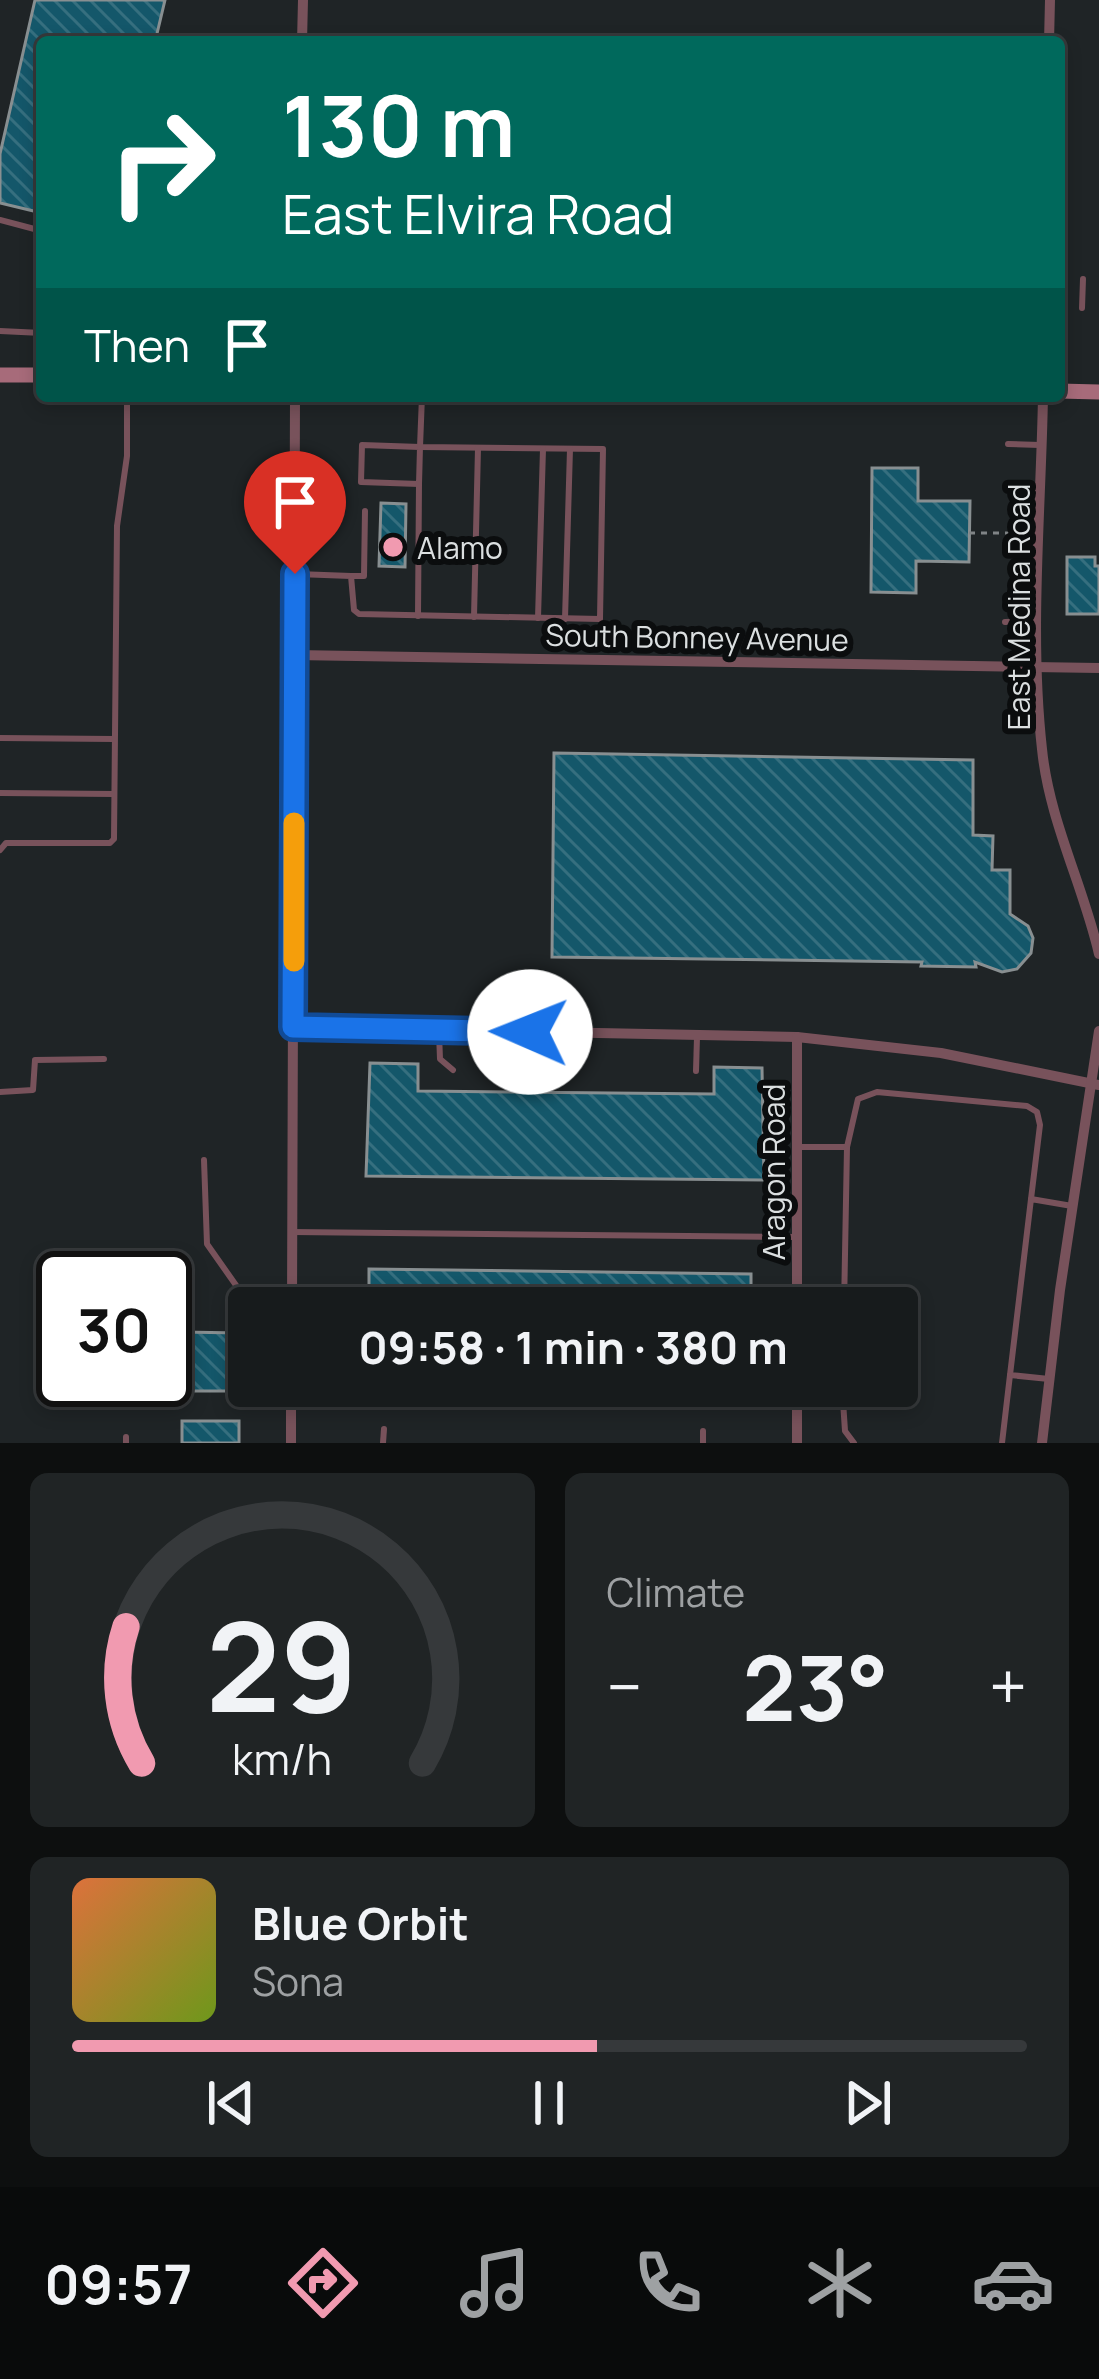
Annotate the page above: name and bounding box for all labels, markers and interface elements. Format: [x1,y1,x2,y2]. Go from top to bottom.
text: 130 m [282,67,515,182]
icon: right [84,84,240,240]
text: East Elvira Road [282,176,674,250]
icon: arrive [214,312,280,378]
text: Then [84,314,190,376]
pin [244,451,346,574]
icon: arrive [262,469,328,535]
street label: East Medina Road [998,484,1039,730]
place label: Alamo [417,527,503,568]
marker: Alamo [380,534,406,560]
street label: South Bonney Avenue [545,614,849,660]
position arrow [467,969,593,1095]
street label: Aragon Road [753,1084,794,1260]
speed limit sign: 30 [36,1251,192,1407]
text: 09:58 · 1 min · 380 m [358,1316,788,1378]
text: Climate [607,1565,745,1619]
text: 29 [206,1579,358,1749]
text: 23° [742,1625,889,1748]
text: − [607,1641,642,1731]
text: + [989,1641,1027,1731]
text: km/h [232,1729,332,1788]
text: Blue Orbit [252,1892,469,1954]
text: Sona [252,1954,344,2008]
icon: previous [198,2070,264,2136]
icon: pause [516,2070,582,2136]
icon: next [835,2070,901,2136]
icon: directions [281,2241,365,2325]
icon: music [453,2241,537,2325]
icon: phone [626,2241,710,2325]
icon: climate [798,2241,882,2325]
icon: car [971,2241,1055,2325]
text: 09:57 [44,2246,192,2320]

